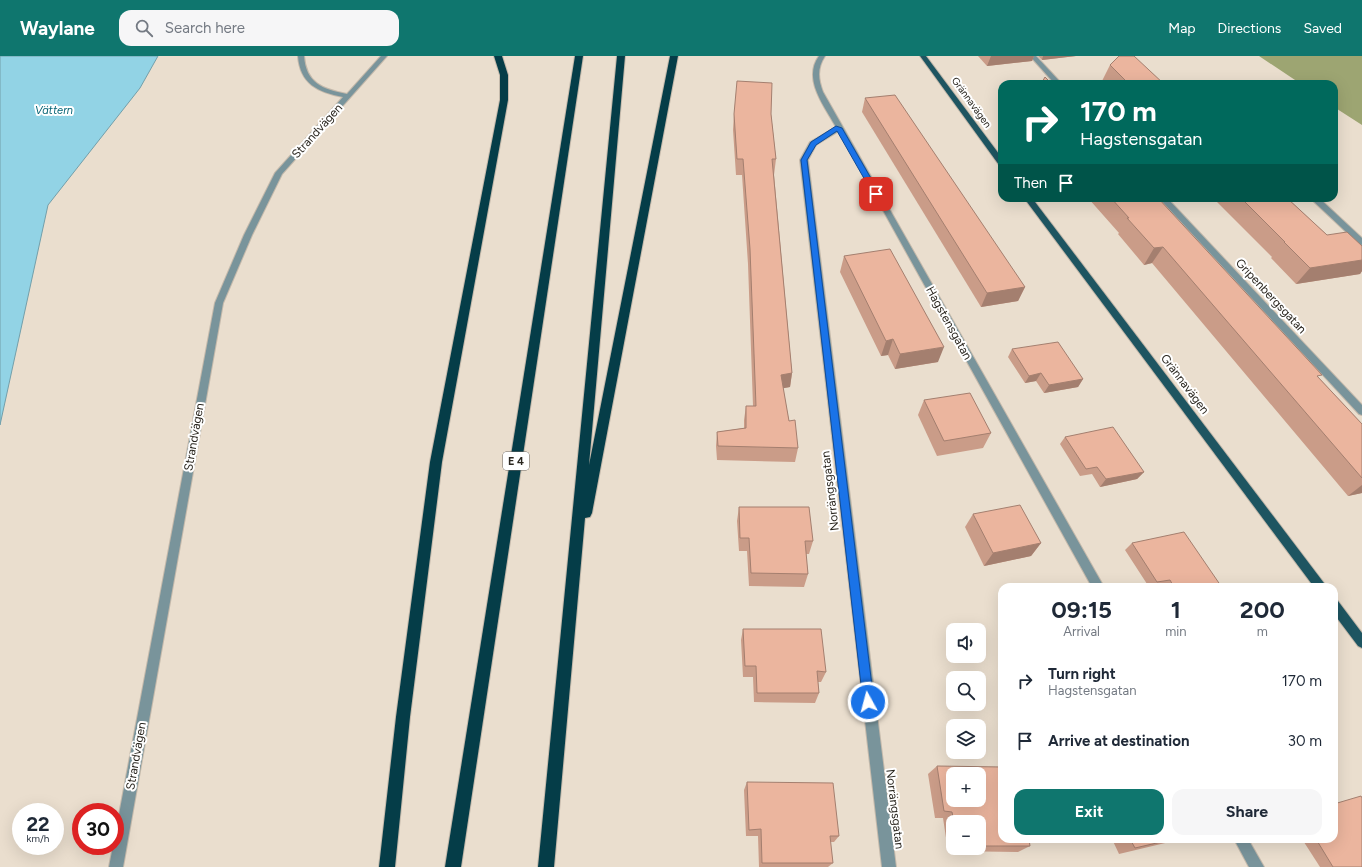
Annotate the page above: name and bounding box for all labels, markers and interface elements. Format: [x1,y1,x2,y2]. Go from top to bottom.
search box [119,10,399,46]
text: Waylane [20,17,95,40]
icon: search [133,17,155,39]
text: Search here [165,19,245,37]
text: Map [1168,20,1196,37]
text: Directions [1218,20,1281,37]
text: Saved [1303,20,1342,37]
street label: Grännavägen [949,74,995,130]
text: 170 m [1080,94,1157,128]
icon: right [1014,96,1066,148]
street label: Strandvägen [289,101,345,161]
water label: Vättern [35,104,73,117]
text: Hagstensgatan [1080,128,1202,150]
icon: arrive [1055,172,1077,194]
text: Then [1014,174,1047,192]
pin [859,177,893,211]
icon: arrive [865,183,887,205]
street label: Gripenbergsgatan [1233,256,1309,336]
street label: Hagstensgatan [923,284,975,362]
street label: Grännavägen [1158,351,1212,417]
street label: Strandvägen [181,402,207,472]
street label: Norrängsgatan [818,450,842,532]
road number: E 4 [503,452,529,470]
text: 09:15 [1051,595,1112,624]
text: 1 [1171,595,1181,624]
text: 200 [1240,595,1285,624]
map controls [946,623,986,855]
button: sound [946,623,986,663]
text: Arrival [1063,624,1100,639]
text: min [1165,624,1187,639]
text: m [1257,624,1268,639]
text: Turn right [1048,665,1116,683]
icon: right [1014,670,1036,692]
button: search [946,671,986,711]
text: 170 m [1282,672,1322,690]
position arrow [847,681,889,723]
text: Hagstensgatan [1048,683,1136,698]
button: layers [946,719,986,759]
street label: Strandvägen [123,721,149,791]
icon: arrive [1014,730,1036,752]
text: Arrive at destination [1048,732,1189,750]
text: 30 m [1288,732,1322,750]
button: + [946,767,986,807]
street label: Norrängsgatan [883,768,907,850]
button: Exit [1014,789,1164,835]
button: Share [1172,789,1322,835]
speed limit sign: 30 [72,803,124,855]
text: 22 [26,812,50,836]
button: − [946,815,986,855]
text: km/h [27,832,49,845]

